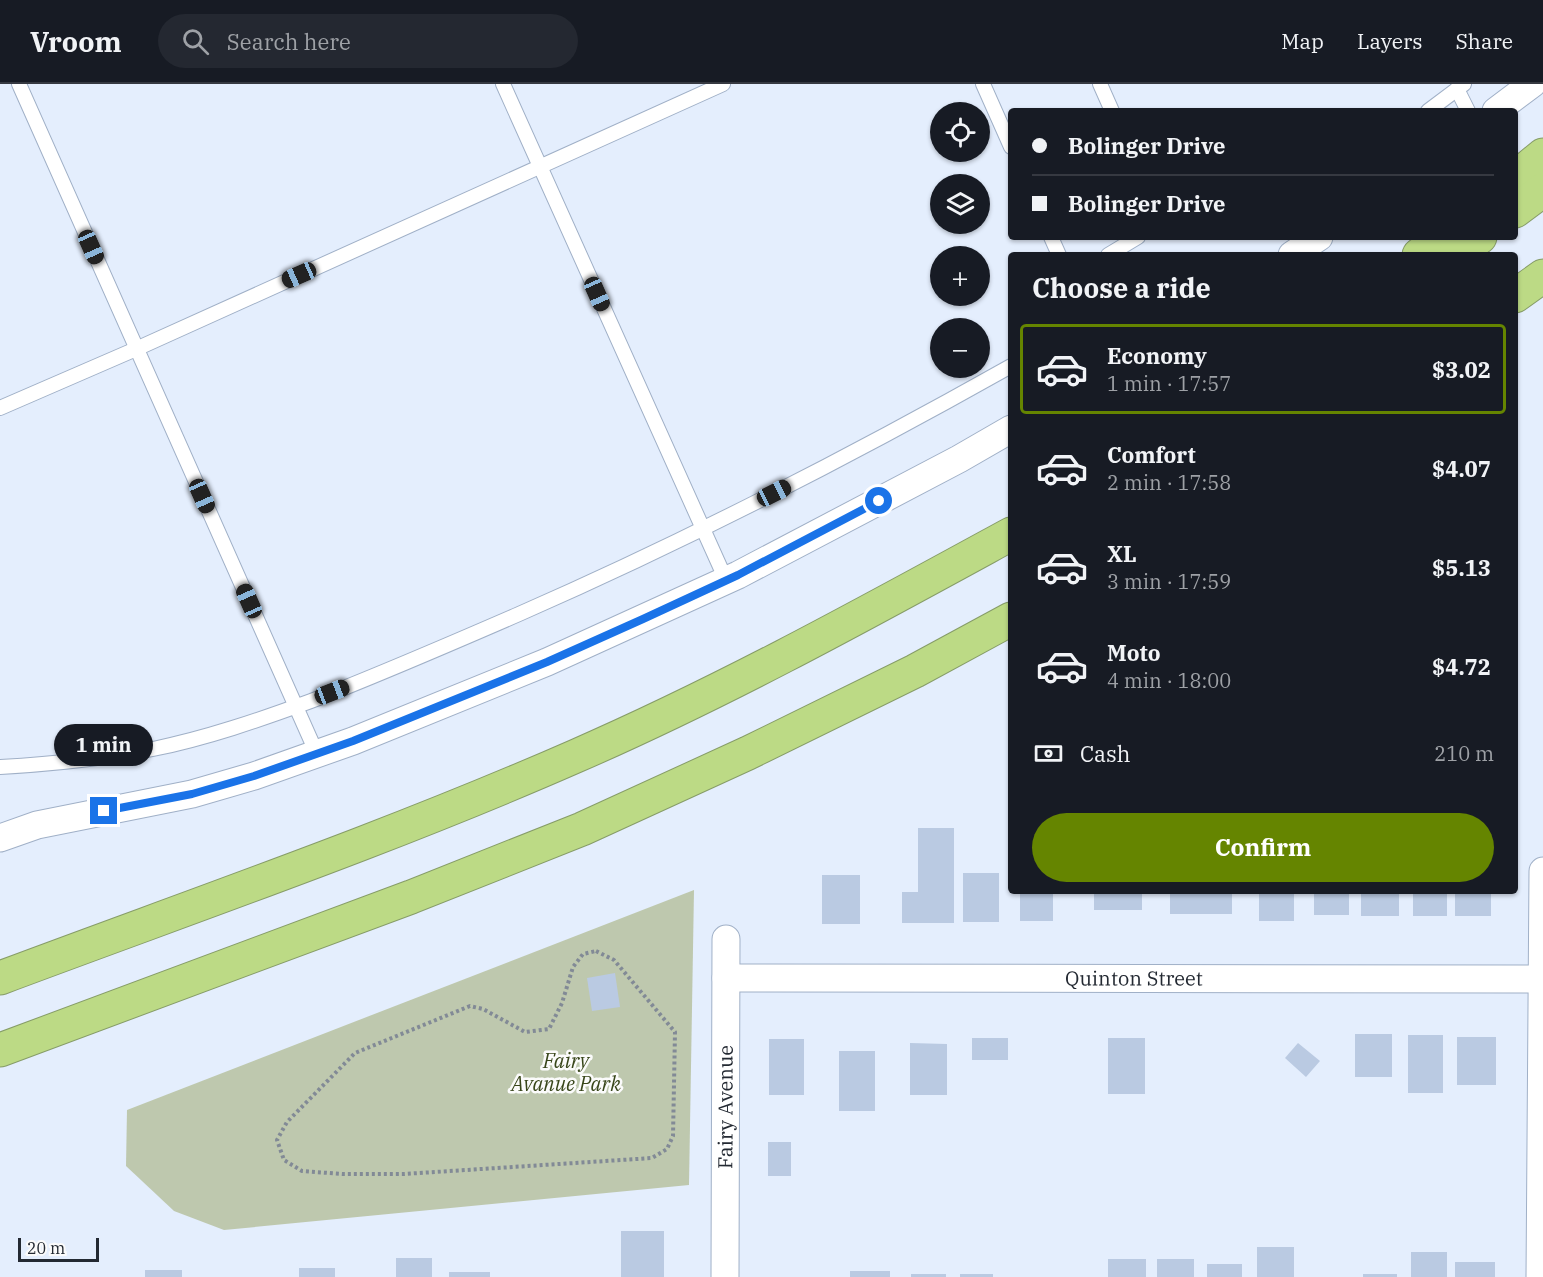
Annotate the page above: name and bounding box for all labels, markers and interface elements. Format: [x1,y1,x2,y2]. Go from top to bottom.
search box [158,14,578,68]
text: Vroom [30,23,122,60]
icon: search [179,25,212,58]
text: Search here [227,27,351,56]
text: Map [1281,27,1324,55]
text: Layers [1357,27,1423,55]
text: Share [1456,27,1513,55]
map controls [930,102,990,378]
button: locate [930,102,990,162]
text: Bolinger Drive [1068,131,1226,160]
button: layers [930,174,990,234]
text: Bolinger Drive [1068,189,1226,218]
car [75,227,107,267]
button: + [930,246,990,306]
car [279,259,319,291]
text: Choose a ride [1032,270,1211,305]
car [581,274,613,314]
button: − [930,318,990,378]
text: Economy [1107,341,1207,370]
icon: car [1035,342,1089,396]
text: $3.02 [1432,355,1491,384]
text: 1 min · 17:57 [1107,370,1231,397]
text: Comfort [1107,440,1196,469]
icon: car [1035,441,1089,495]
text: $4.07 [1432,454,1491,483]
text: 2 min · 17:58 [1107,469,1231,496]
car [186,476,218,516]
car [754,477,794,509]
route start [865,487,892,514]
text: XL [1107,539,1137,568]
icon: car [1035,540,1089,594]
text: $5.13 [1432,553,1491,582]
text: 3 min · 17:59 [1107,568,1231,595]
car [233,581,265,621]
text: Moto [1107,638,1161,667]
icon: car [1035,639,1089,693]
text: $4.72 [1432,652,1491,681]
text: 4 min · 18:00 [1107,667,1231,694]
car [312,677,352,707]
callout: 1 min [54,724,154,766]
text: 1 min [76,731,132,758]
icon: cash [1032,737,1065,770]
text: Cash [1080,739,1131,768]
text: 210 m [1434,740,1494,767]
route end [90,797,117,824]
button: Confirm [1032,813,1494,882]
street label: Quinton Street [1065,964,1203,992]
street label: Fairy Avenue [711,1045,739,1169]
park label: Fairy Avanue Park [509,1047,621,1097]
scale bar [18,1235,99,1262]
text: 20 m [27,1238,65,1258]

